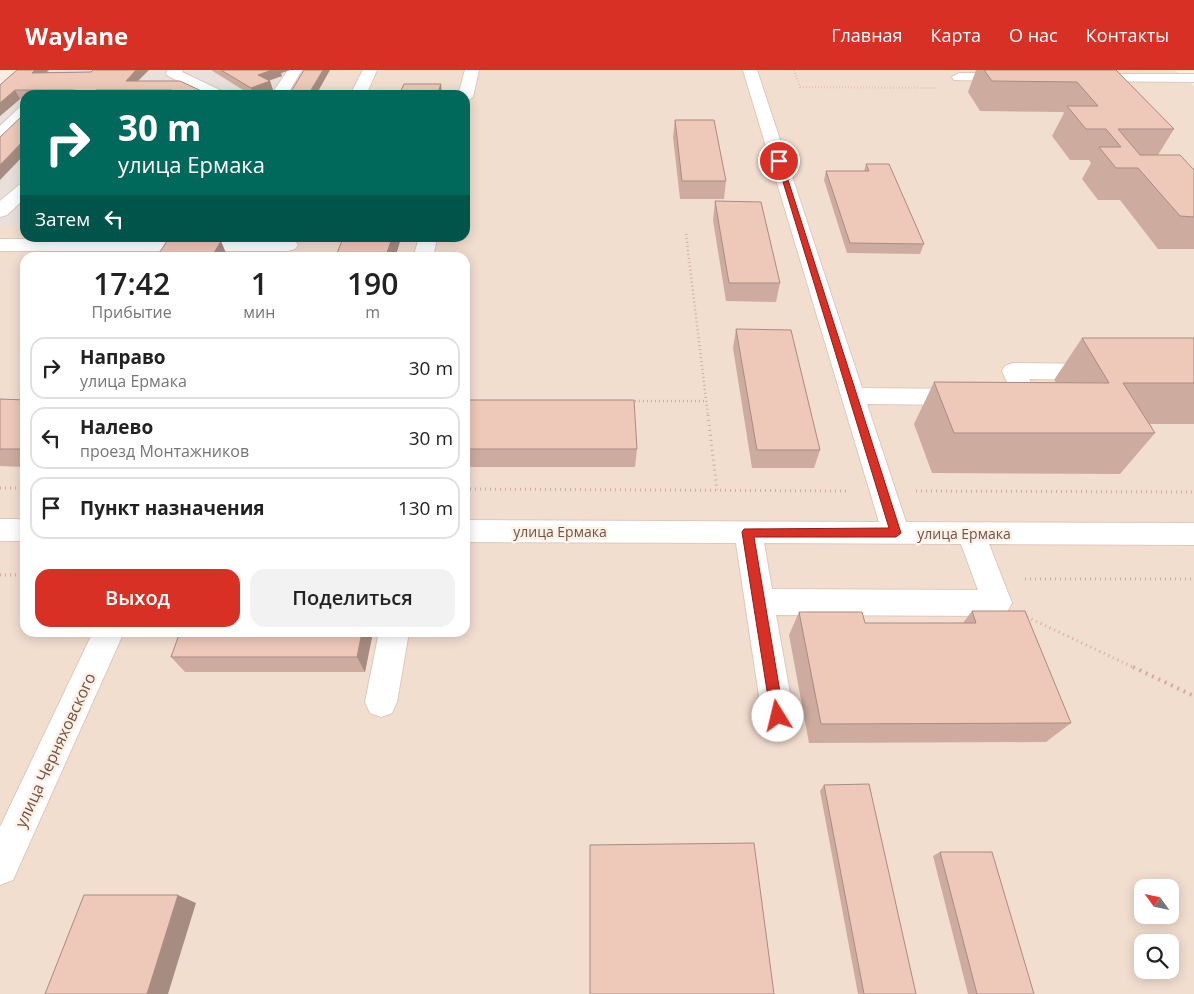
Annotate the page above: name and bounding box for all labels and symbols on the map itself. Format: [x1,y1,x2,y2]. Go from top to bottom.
pin [758,140,800,182]
street label: улица Ермака [513,522,607,541]
street label: улица Ермака [917,524,1011,543]
street label: улица Черняховского [9,669,101,831]
position arrow [751,689,803,741]
north arrow [1134,879,1179,924]

